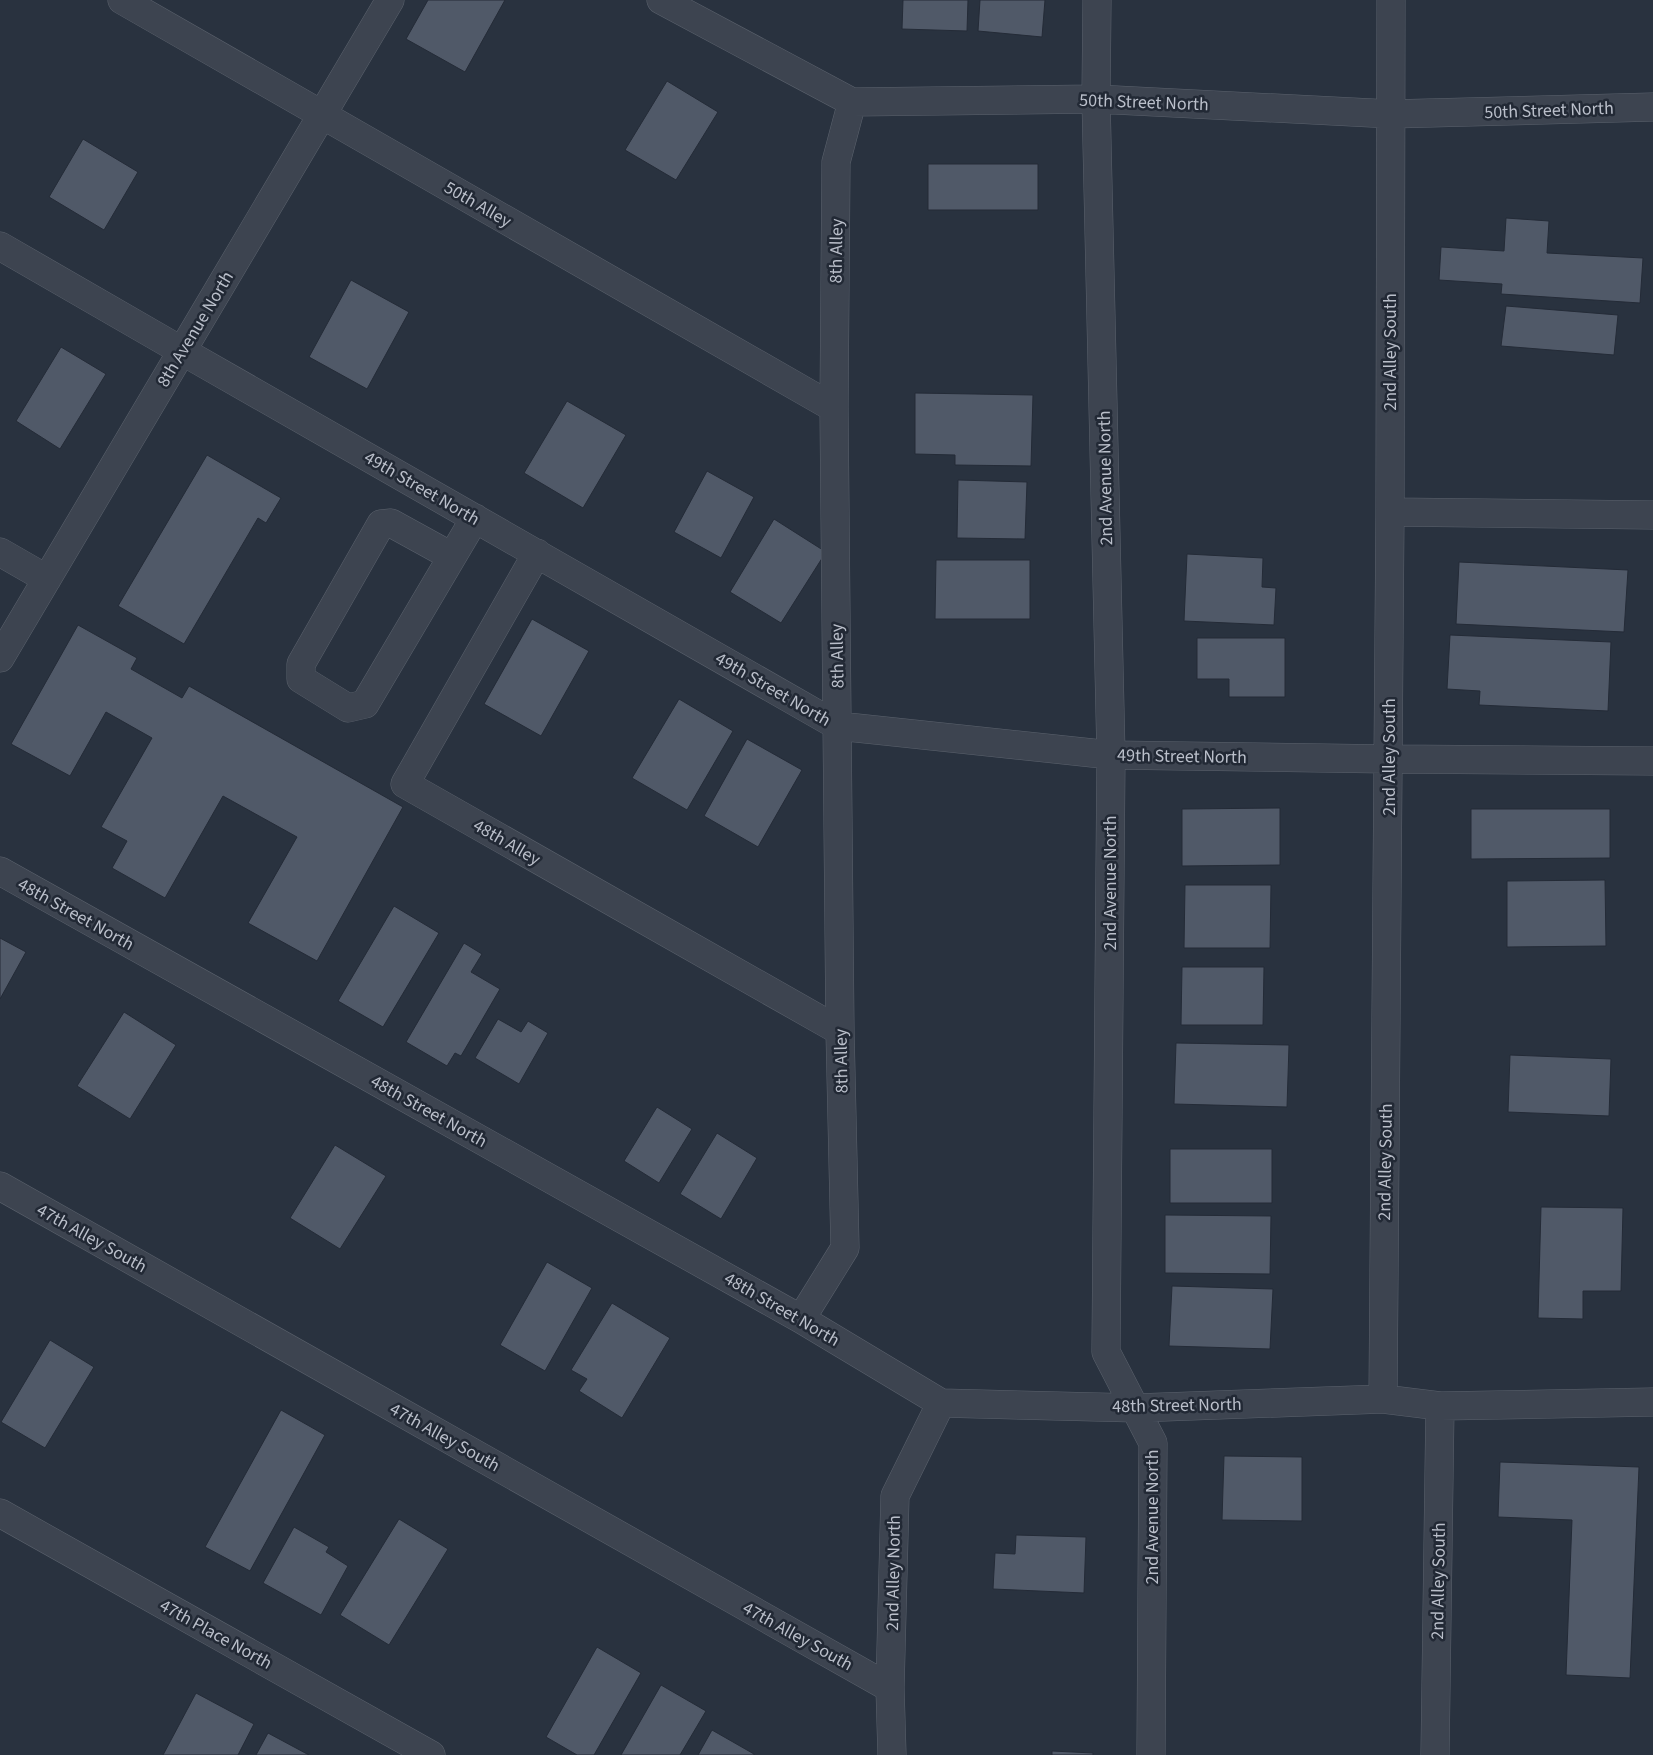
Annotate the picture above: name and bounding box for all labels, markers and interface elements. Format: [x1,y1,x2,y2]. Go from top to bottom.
street label: 50th Street North [1079,88,1209,117]
street label: 50th Street North [1484,96,1614,125]
street label: 50th Alley [440,175,516,234]
street label: 8th Alley [823,218,850,284]
street label: 8th Avenue North [151,267,240,392]
street label: 2nd Alley South [1378,293,1403,411]
street label: 2nd Avenue North [1092,410,1119,546]
street label: 49th Street North [359,445,484,532]
street label: 8th Alley [824,623,851,689]
street label: 49th Street North [710,646,835,733]
street label: 2nd Alley South [1377,698,1402,816]
street label: 49th Street North [1117,743,1247,770]
street label: 48th Alley [469,813,545,872]
street label: 2nd Avenue North [1098,816,1123,950]
street label: 48th Street North [13,872,138,957]
street label: 8th Alley [828,1028,855,1094]
street label: 48th Street North [366,1069,491,1154]
street label: 2nd Alley South [1372,1103,1399,1221]
street label: 47th Alley South [32,1198,151,1279]
street label: 48th Street North [719,1266,844,1353]
street label: 48th Street North [1112,1392,1242,1419]
street label: 47th Alley South [385,1397,504,1478]
street label: 2nd Avenue North [1140,1450,1165,1584]
street label: 2nd Alley North [880,1515,907,1631]
street label: 2nd Alley South [1425,1522,1452,1640]
street label: 47th Place North [155,1593,277,1676]
street label: 47th Alley South [738,1596,857,1677]

